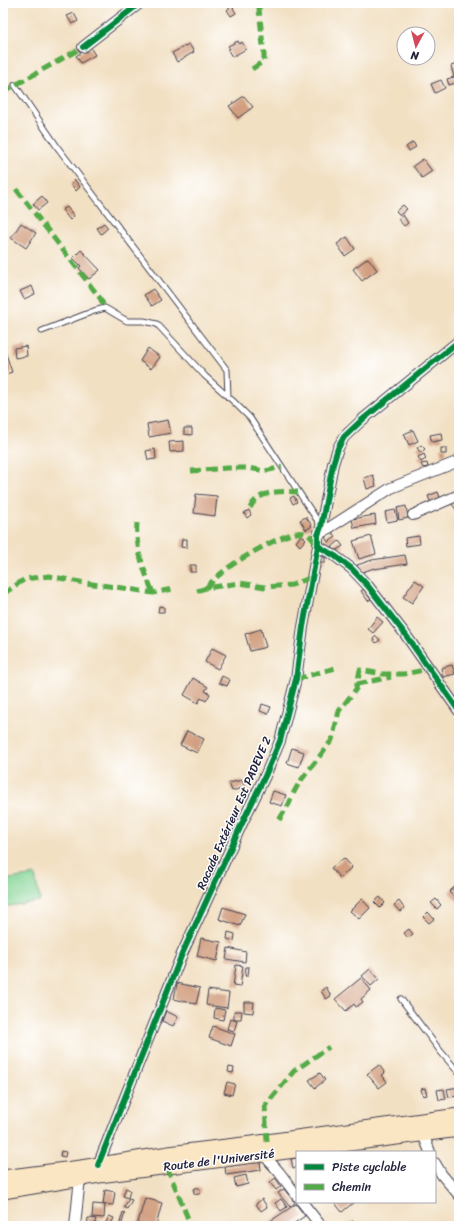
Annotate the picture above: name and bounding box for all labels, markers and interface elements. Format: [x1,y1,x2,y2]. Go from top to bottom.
north arrow [396,26,436,66]
text: N [410,45,421,65]
street label: Rocade Extérieur Est PADEVE 2 [190,733,278,893]
street label: Route de l'Université [162,1142,276,1178]
legend [296,1151,436,1203]
text: Piste cyclable [332,1156,406,1178]
text: Chemin [332,1176,371,1198]

